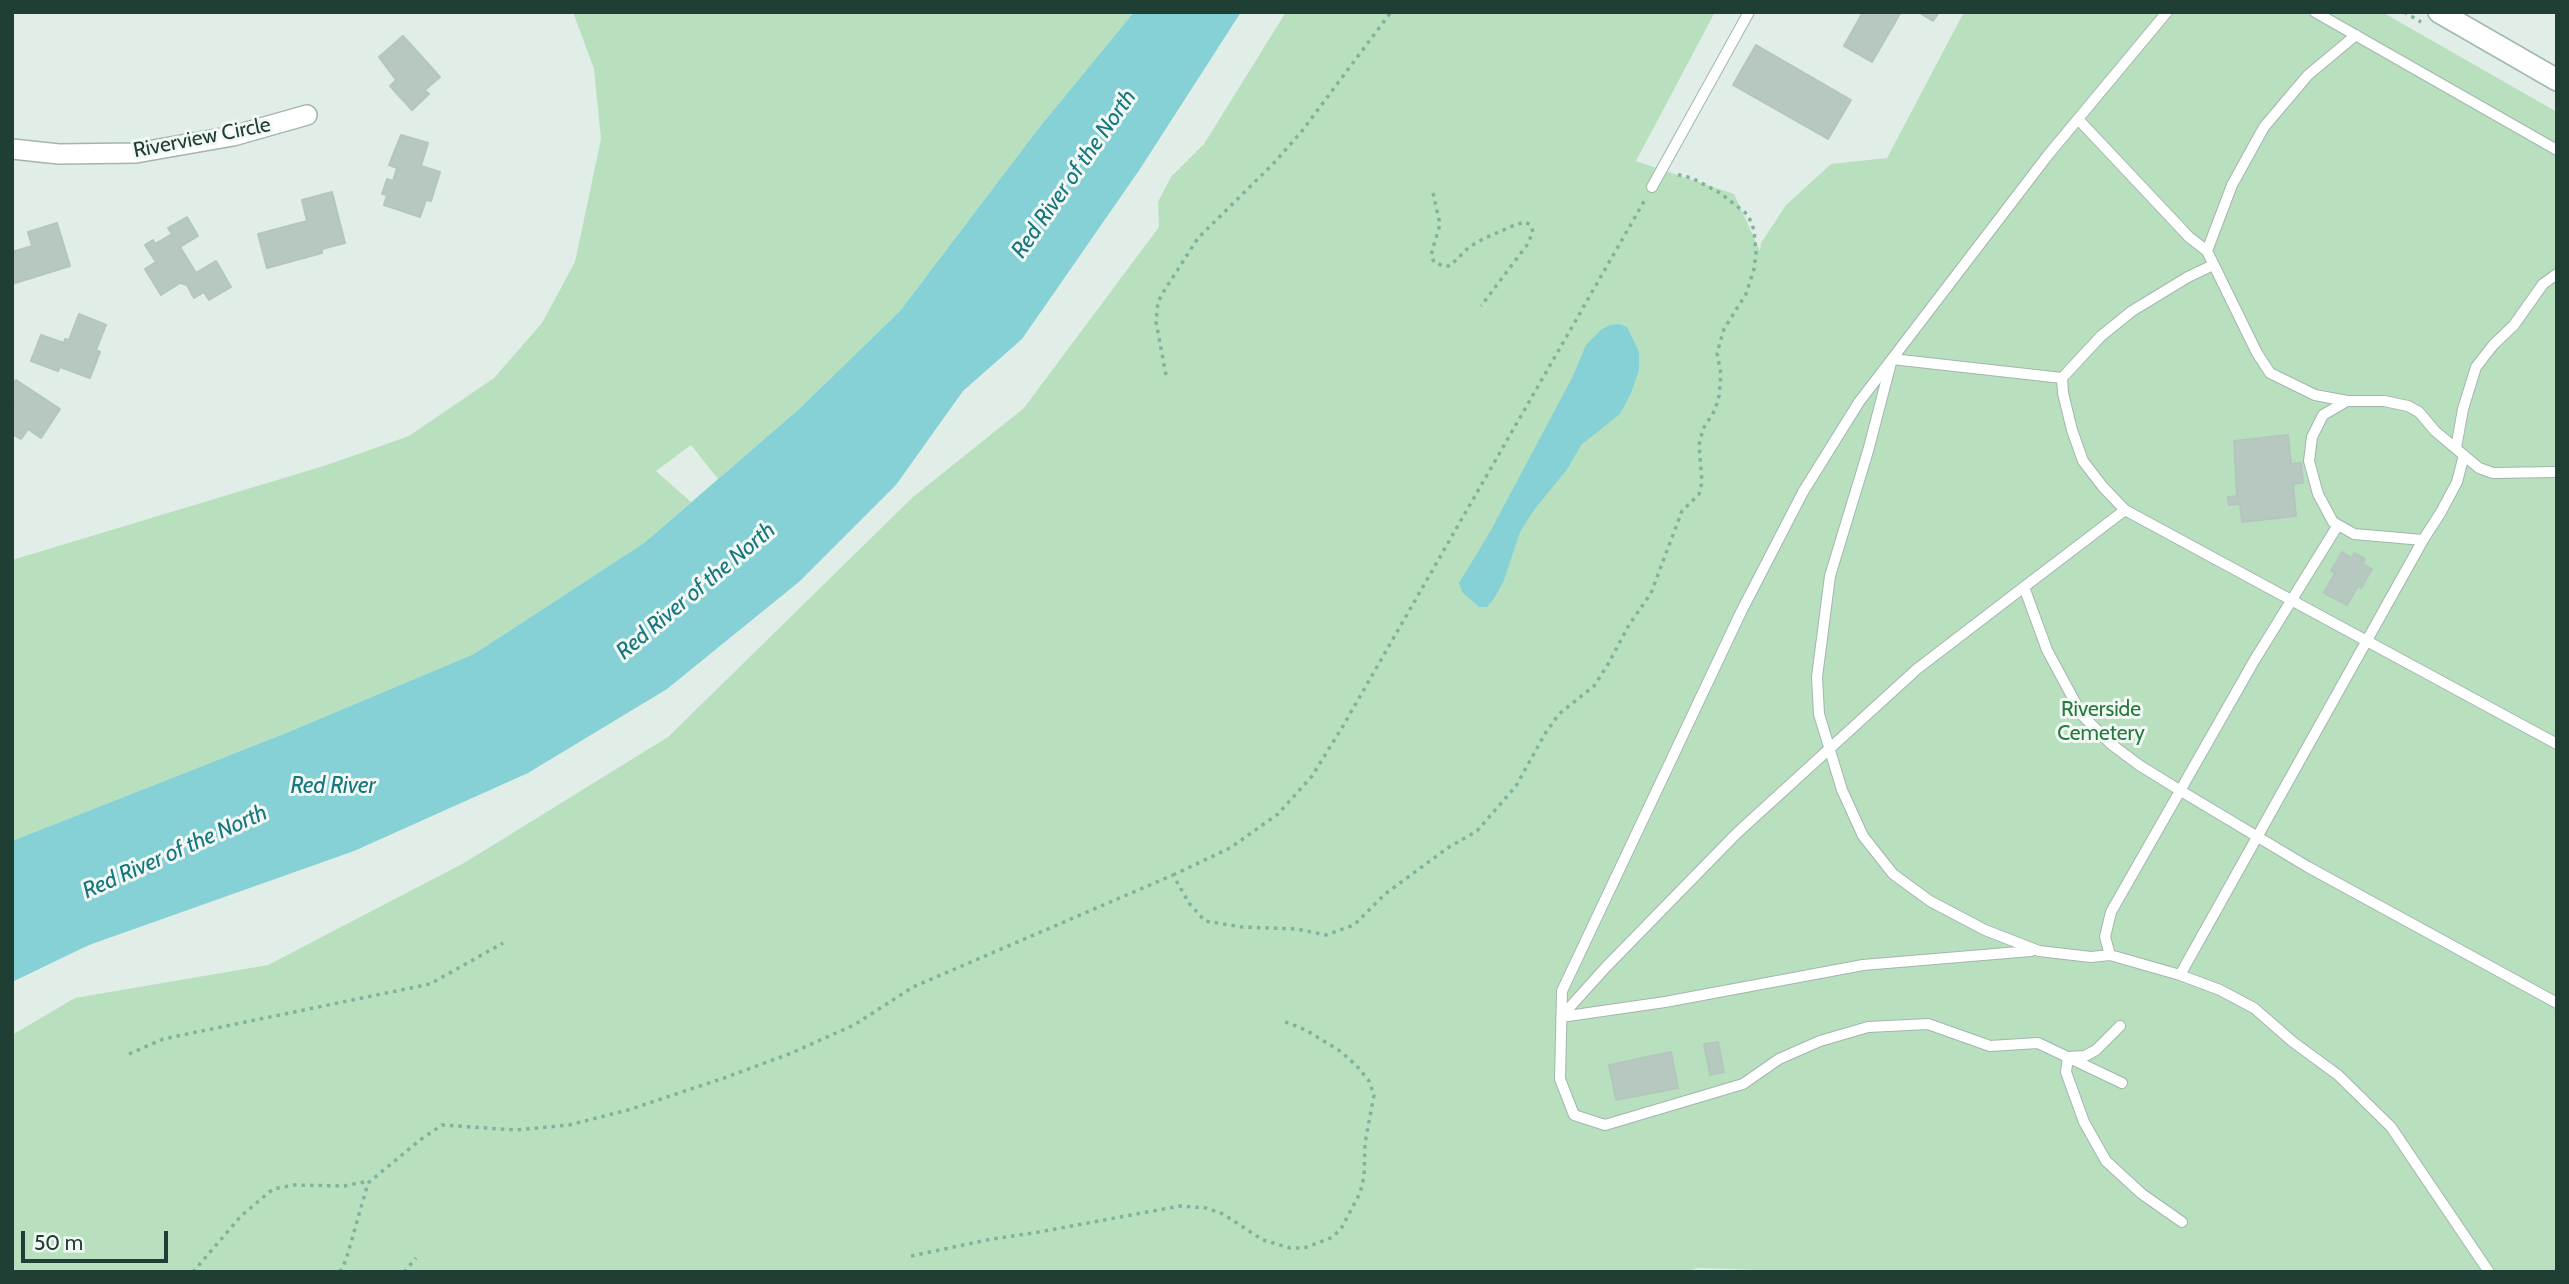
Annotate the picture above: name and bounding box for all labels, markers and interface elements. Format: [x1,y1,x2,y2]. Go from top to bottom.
water label: Red River of the North [1006,84,1142,264]
street label: Riverview Circle [131,112,273,164]
water label: Red River of the North [611,516,781,666]
park label: Riverside Cemetery [2057,697,2145,747]
water label: Red River [290,772,376,800]
water label: Red River of the North [78,799,272,905]
scale bar [24,1218,172,1262]
text: 50 m [34,1230,83,1255]

